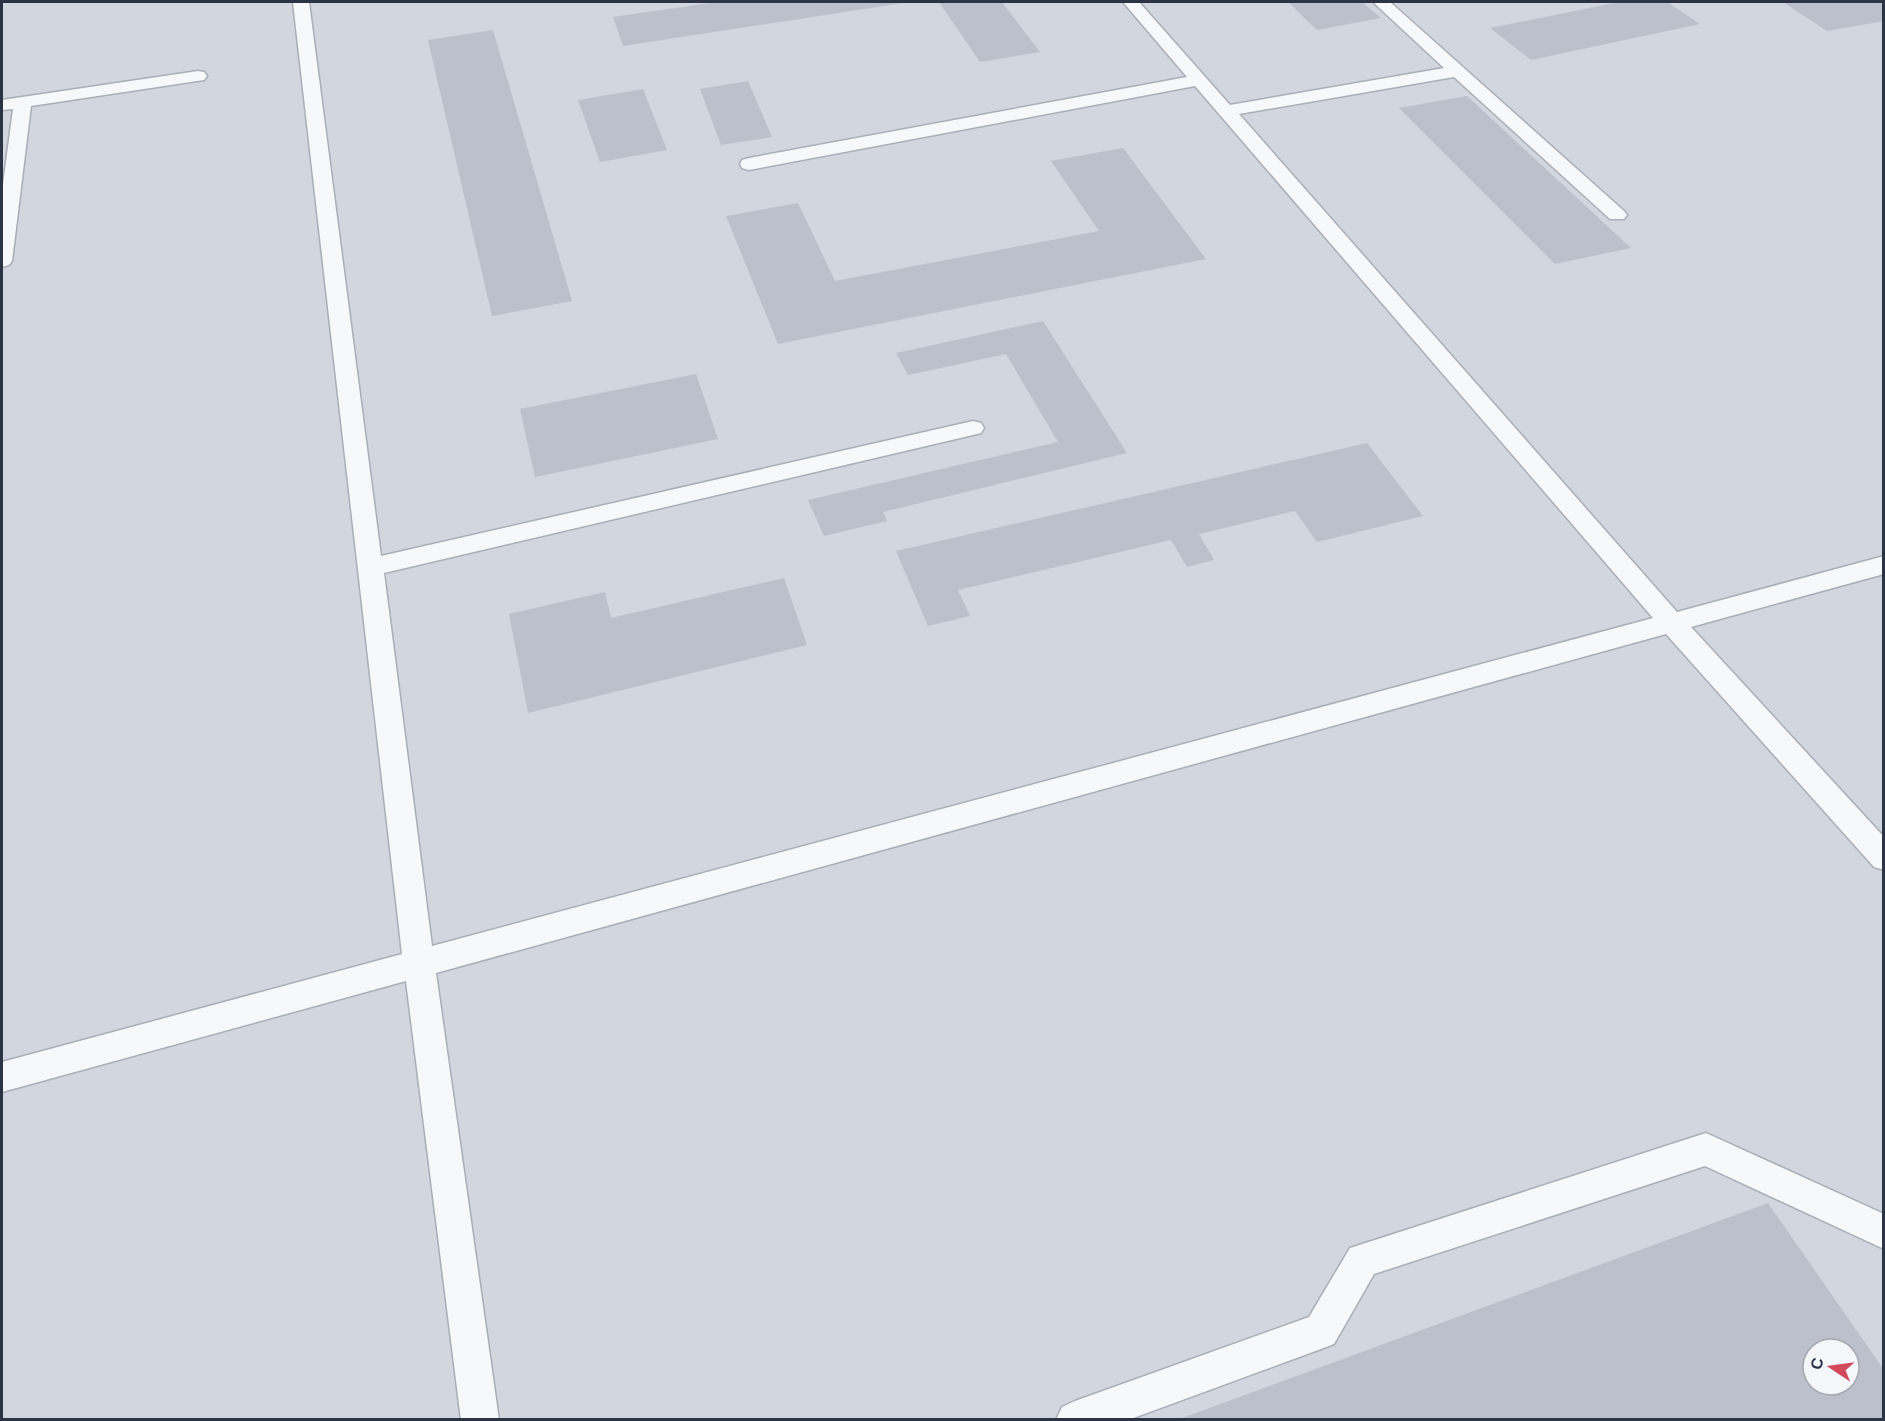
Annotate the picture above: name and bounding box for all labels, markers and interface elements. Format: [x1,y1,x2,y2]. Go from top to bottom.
north arrow [1801,1337,1861,1397]
text: С [1807,1356,1827,1371]

